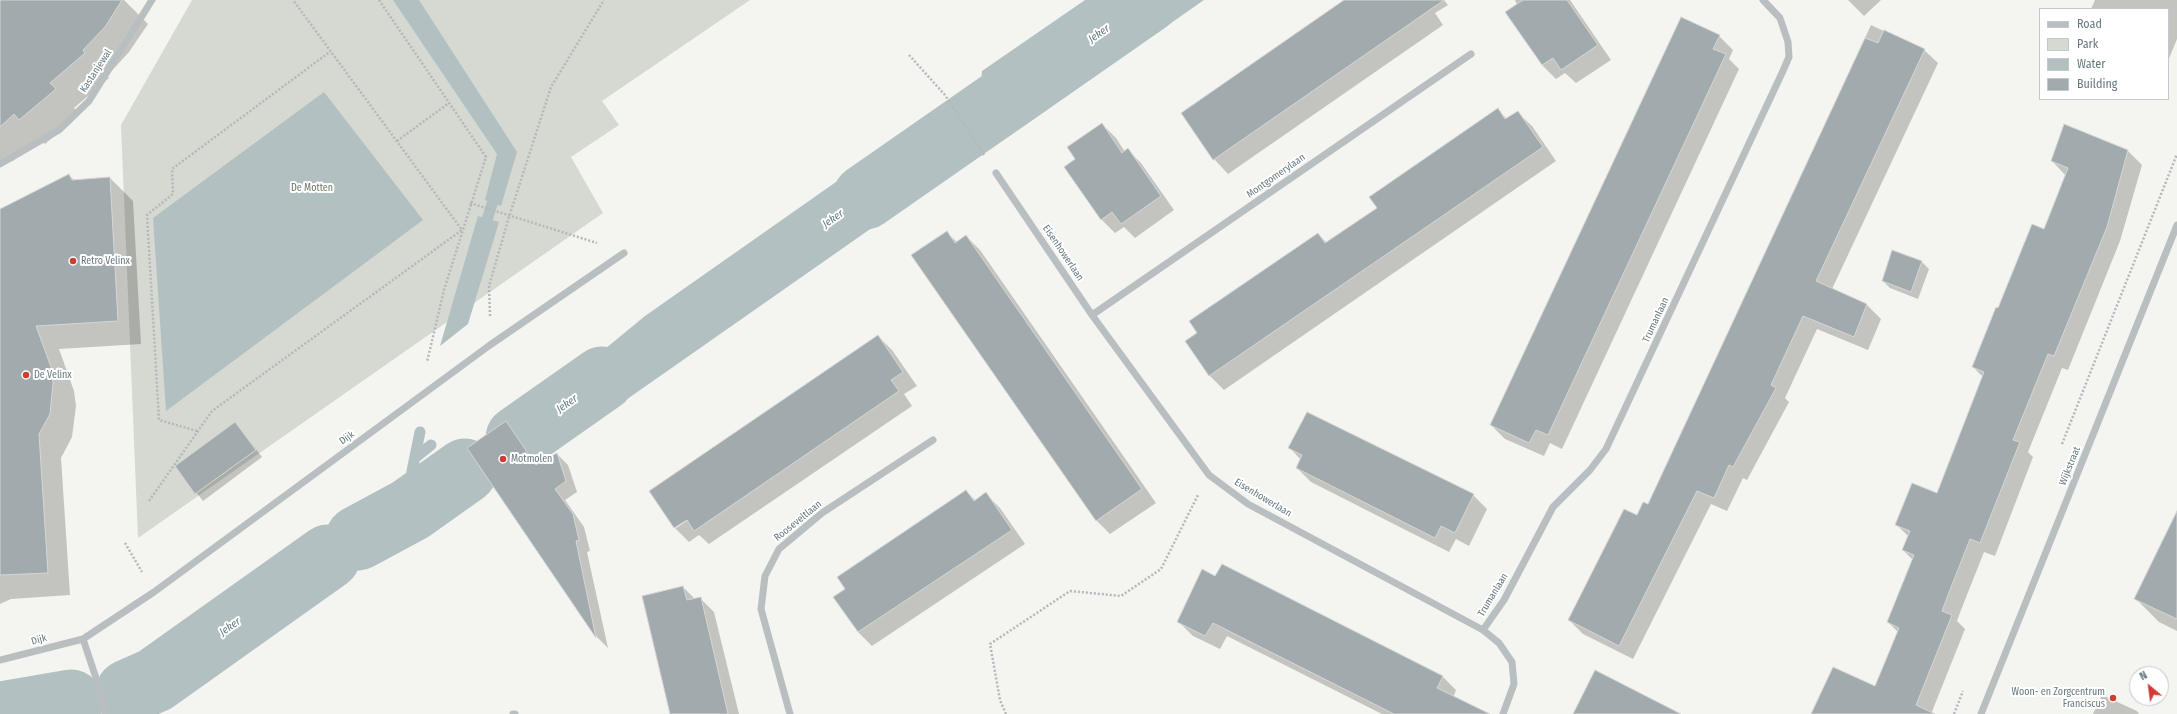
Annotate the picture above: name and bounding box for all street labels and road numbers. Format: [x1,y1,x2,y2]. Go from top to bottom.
street label: Kastanjewal [78,47,114,95]
street label: Montgomerylaan [1244,151,1308,201]
street label: Eisenhowerlaan [1040,223,1086,283]
street label: Trumanlaan [1640,295,1672,345]
street label: Dijk [337,429,357,447]
street label: Wijkstraat [2057,445,2083,487]
street label: Eisenhowerlaan [1232,476,1294,520]
street label: Rooseveltlaan [772,498,824,544]
street label: Trumanlaan [1475,571,1511,619]
street label: Dijk [30,632,48,648]

